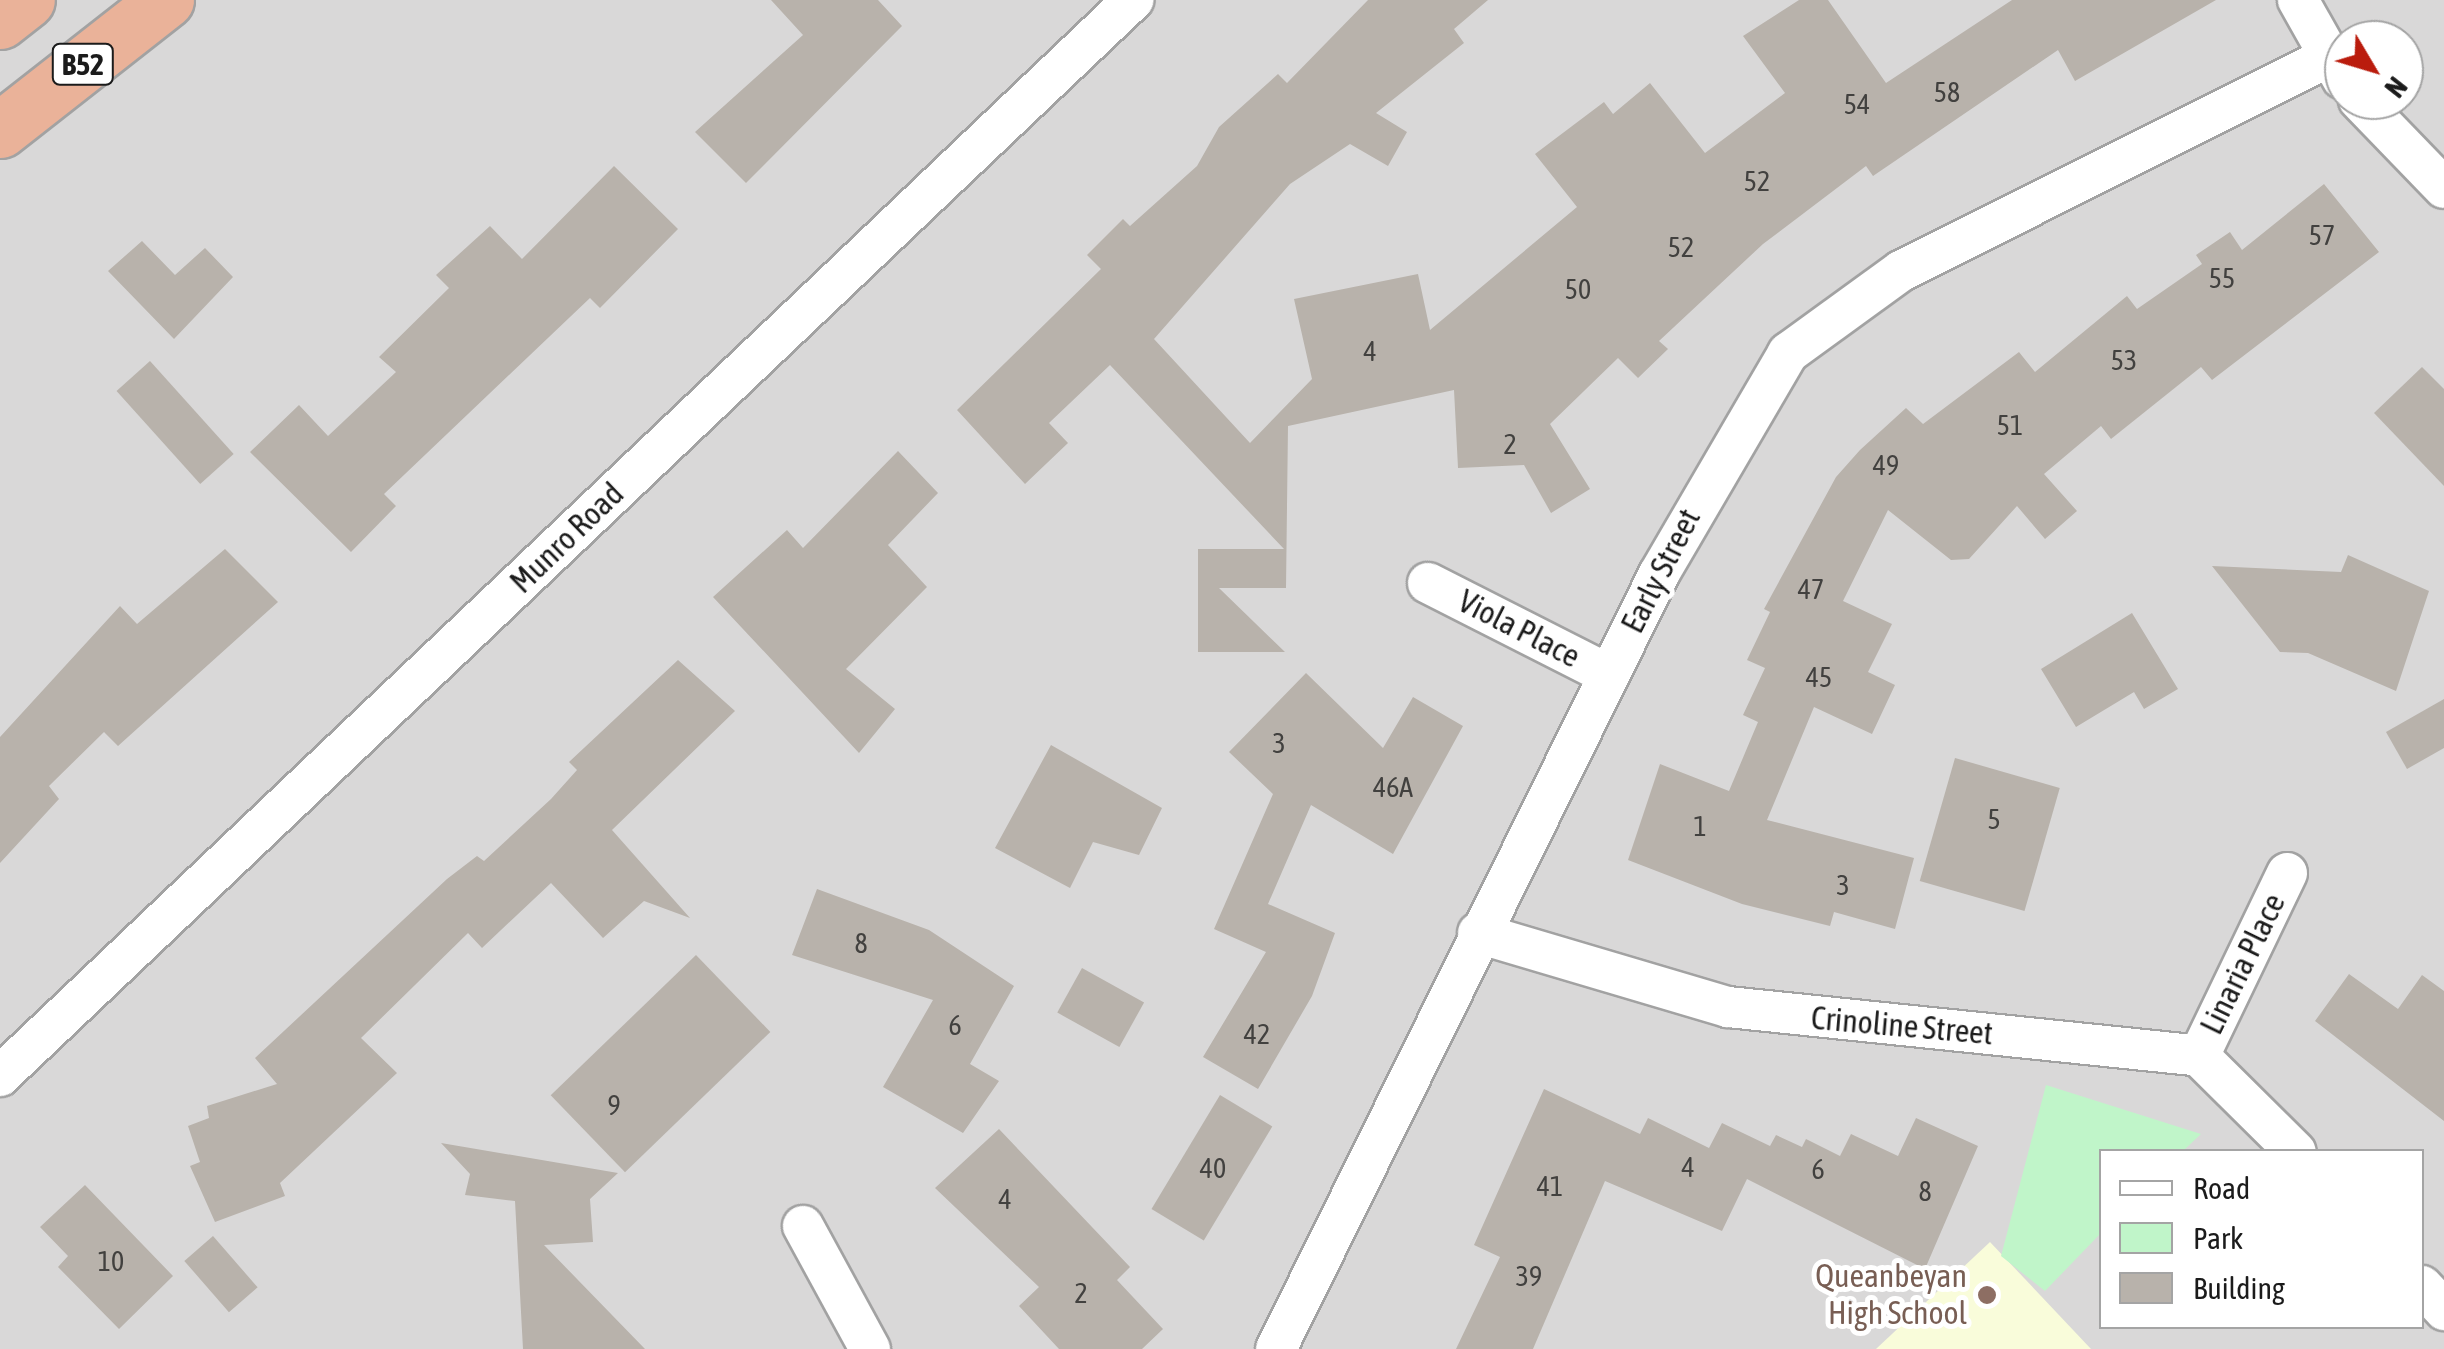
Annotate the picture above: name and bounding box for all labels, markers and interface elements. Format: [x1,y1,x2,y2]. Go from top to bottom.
north arrow [2324,20,2424,120]
road number: B52 [51,39,116,89]
text: N [2378,71,2414,104]
house number: 58 [1934,75,1960,109]
house number: 54 [1844,87,1870,121]
house number: 52 [1744,164,1770,198]
house number: 57 [2309,218,2335,252]
house number: 52 [1668,230,1694,264]
house number: 55 [2209,261,2235,295]
house number: 50 [1565,272,1591,306]
house number: 4 [1363,334,1377,368]
house number: 53 [2111,343,2137,377]
house number: 51 [1997,408,2023,442]
house number: 2 [1503,427,1517,461]
house number: 49 [1873,448,1899,482]
street label: Munro Road [502,475,632,601]
street label: Early Street [1614,503,1708,639]
house number: 47 [1798,572,1824,606]
street label: Viola Place [1452,582,1586,676]
house number: 45 [1806,660,1832,694]
house number: 3 [1272,726,1286,760]
house number: 46A [1373,770,1413,804]
house number: 5 [1987,802,2001,836]
house number: 1 [1693,809,1707,843]
house number: 3 [1836,868,1850,902]
street label: Linaria Place [2193,887,2293,1041]
house number: 8 [854,926,868,960]
street label: Crinoline Street [1810,999,1994,1053]
house number: 6 [948,1008,962,1042]
house number: 42 [1244,1017,1270,1051]
house number: 9 [607,1088,621,1122]
legend [2099,1149,2424,1329]
house number: 4 [1681,1150,1695,1184]
house number: 40 [1200,1151,1226,1185]
house number: 6 [1811,1152,1825,1186]
house number: 41 [1537,1169,1563,1203]
text: Road [2193,1171,2250,1205]
house number: 8 [1918,1174,1932,1208]
house number: 4 [998,1182,1012,1216]
text: Park [2193,1221,2243,1255]
house number: 10 [98,1244,124,1278]
place label: Queanbeyan High School [1815,1258,1967,1333]
house number: 39 [1516,1259,1542,1293]
text: Building [2193,1271,2285,1305]
house number: 2 [1074,1276,1088,1310]
marker: Queanbeyan High School [1976,1284,1998,1306]

